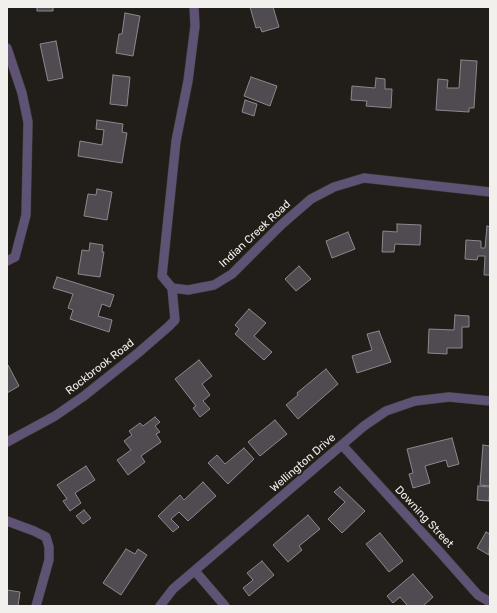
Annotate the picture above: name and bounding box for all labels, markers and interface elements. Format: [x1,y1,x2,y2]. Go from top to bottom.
street label: Indian Creek Road [217,198,293,270]
street label: Rockbrook Road [63,336,137,398]
street label: Wellington Drive [268,431,338,495]
street label: Downing Street [392,483,456,551]

